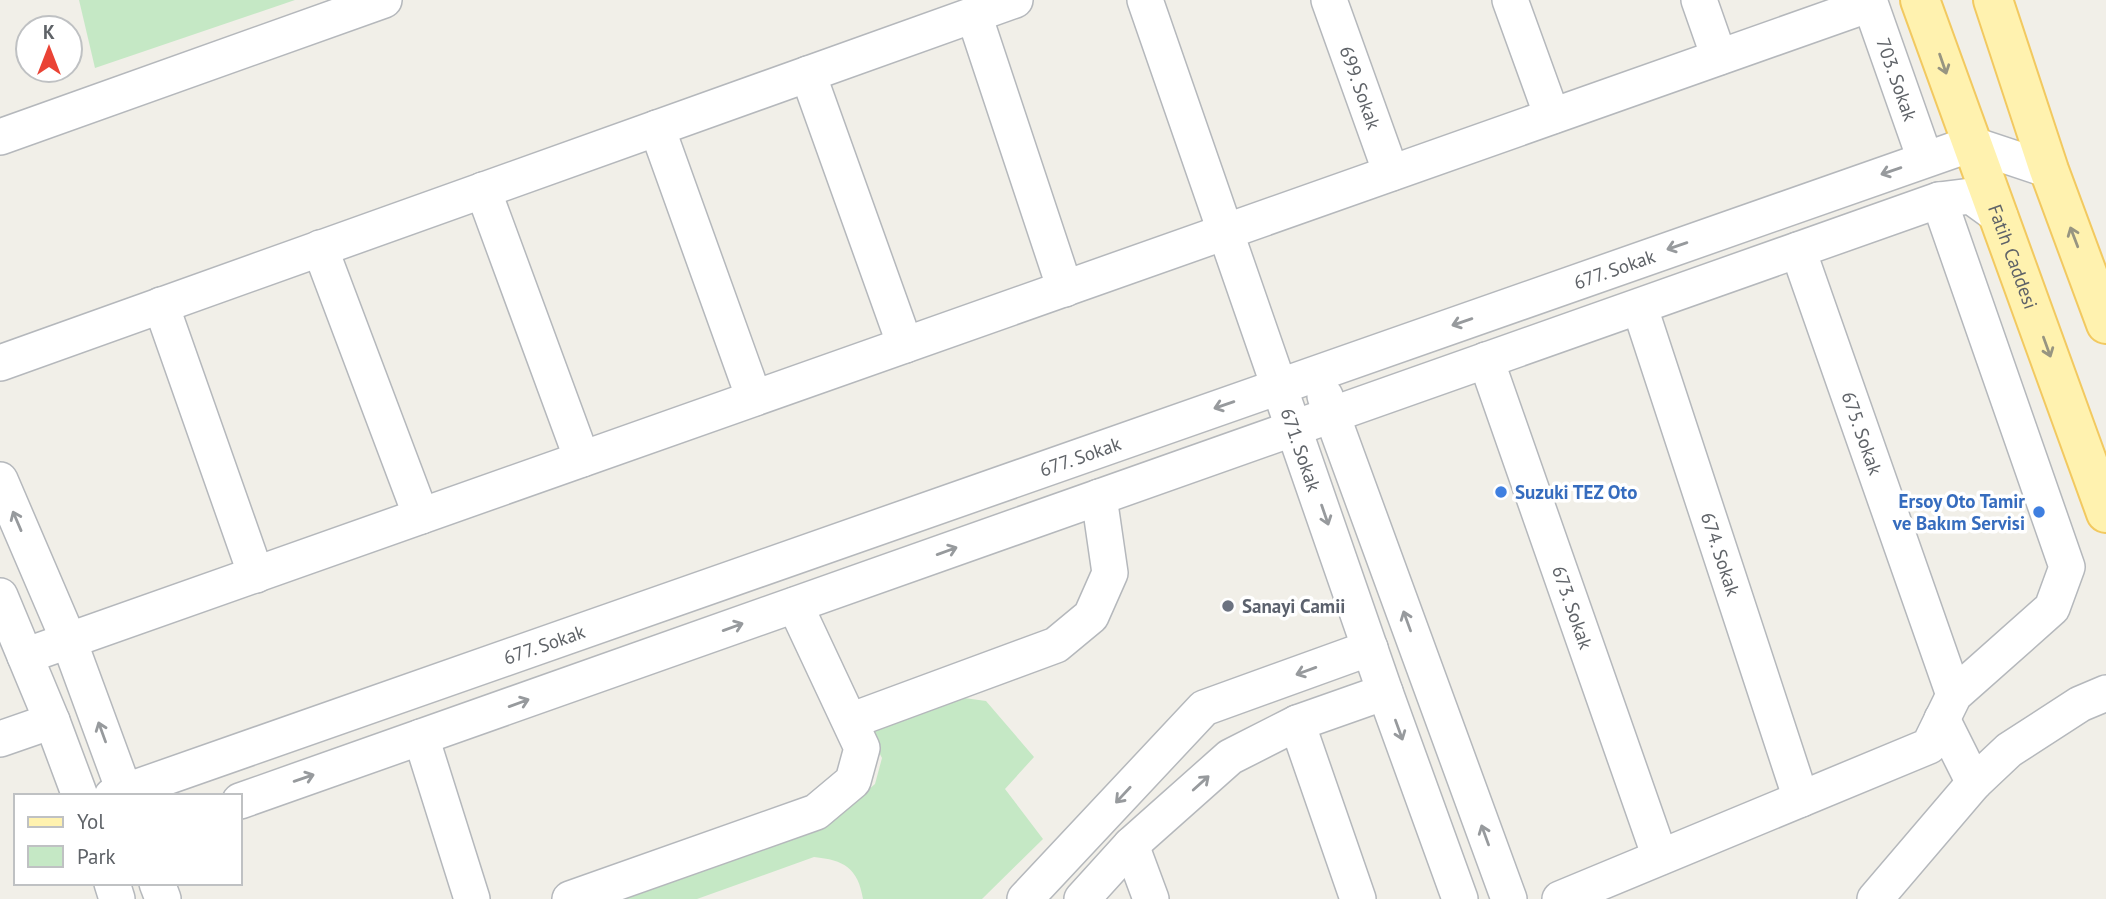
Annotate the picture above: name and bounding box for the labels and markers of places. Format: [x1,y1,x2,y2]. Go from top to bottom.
place label: Suzuki TEZ Oto [1515,480,1637,504]
marker: Suzuki TEZ Oto [1493,484,1509,500]
place label: Ersoy Oto Tamir ve Bakım Servisi [1892,489,2025,535]
marker: Ersoy Oto Tamir ve Bakım Servisi [2031,504,2047,520]
place label: Sanayi Camii [1242,594,1345,618]
marker: Sanayi Camii [1220,598,1236,614]

